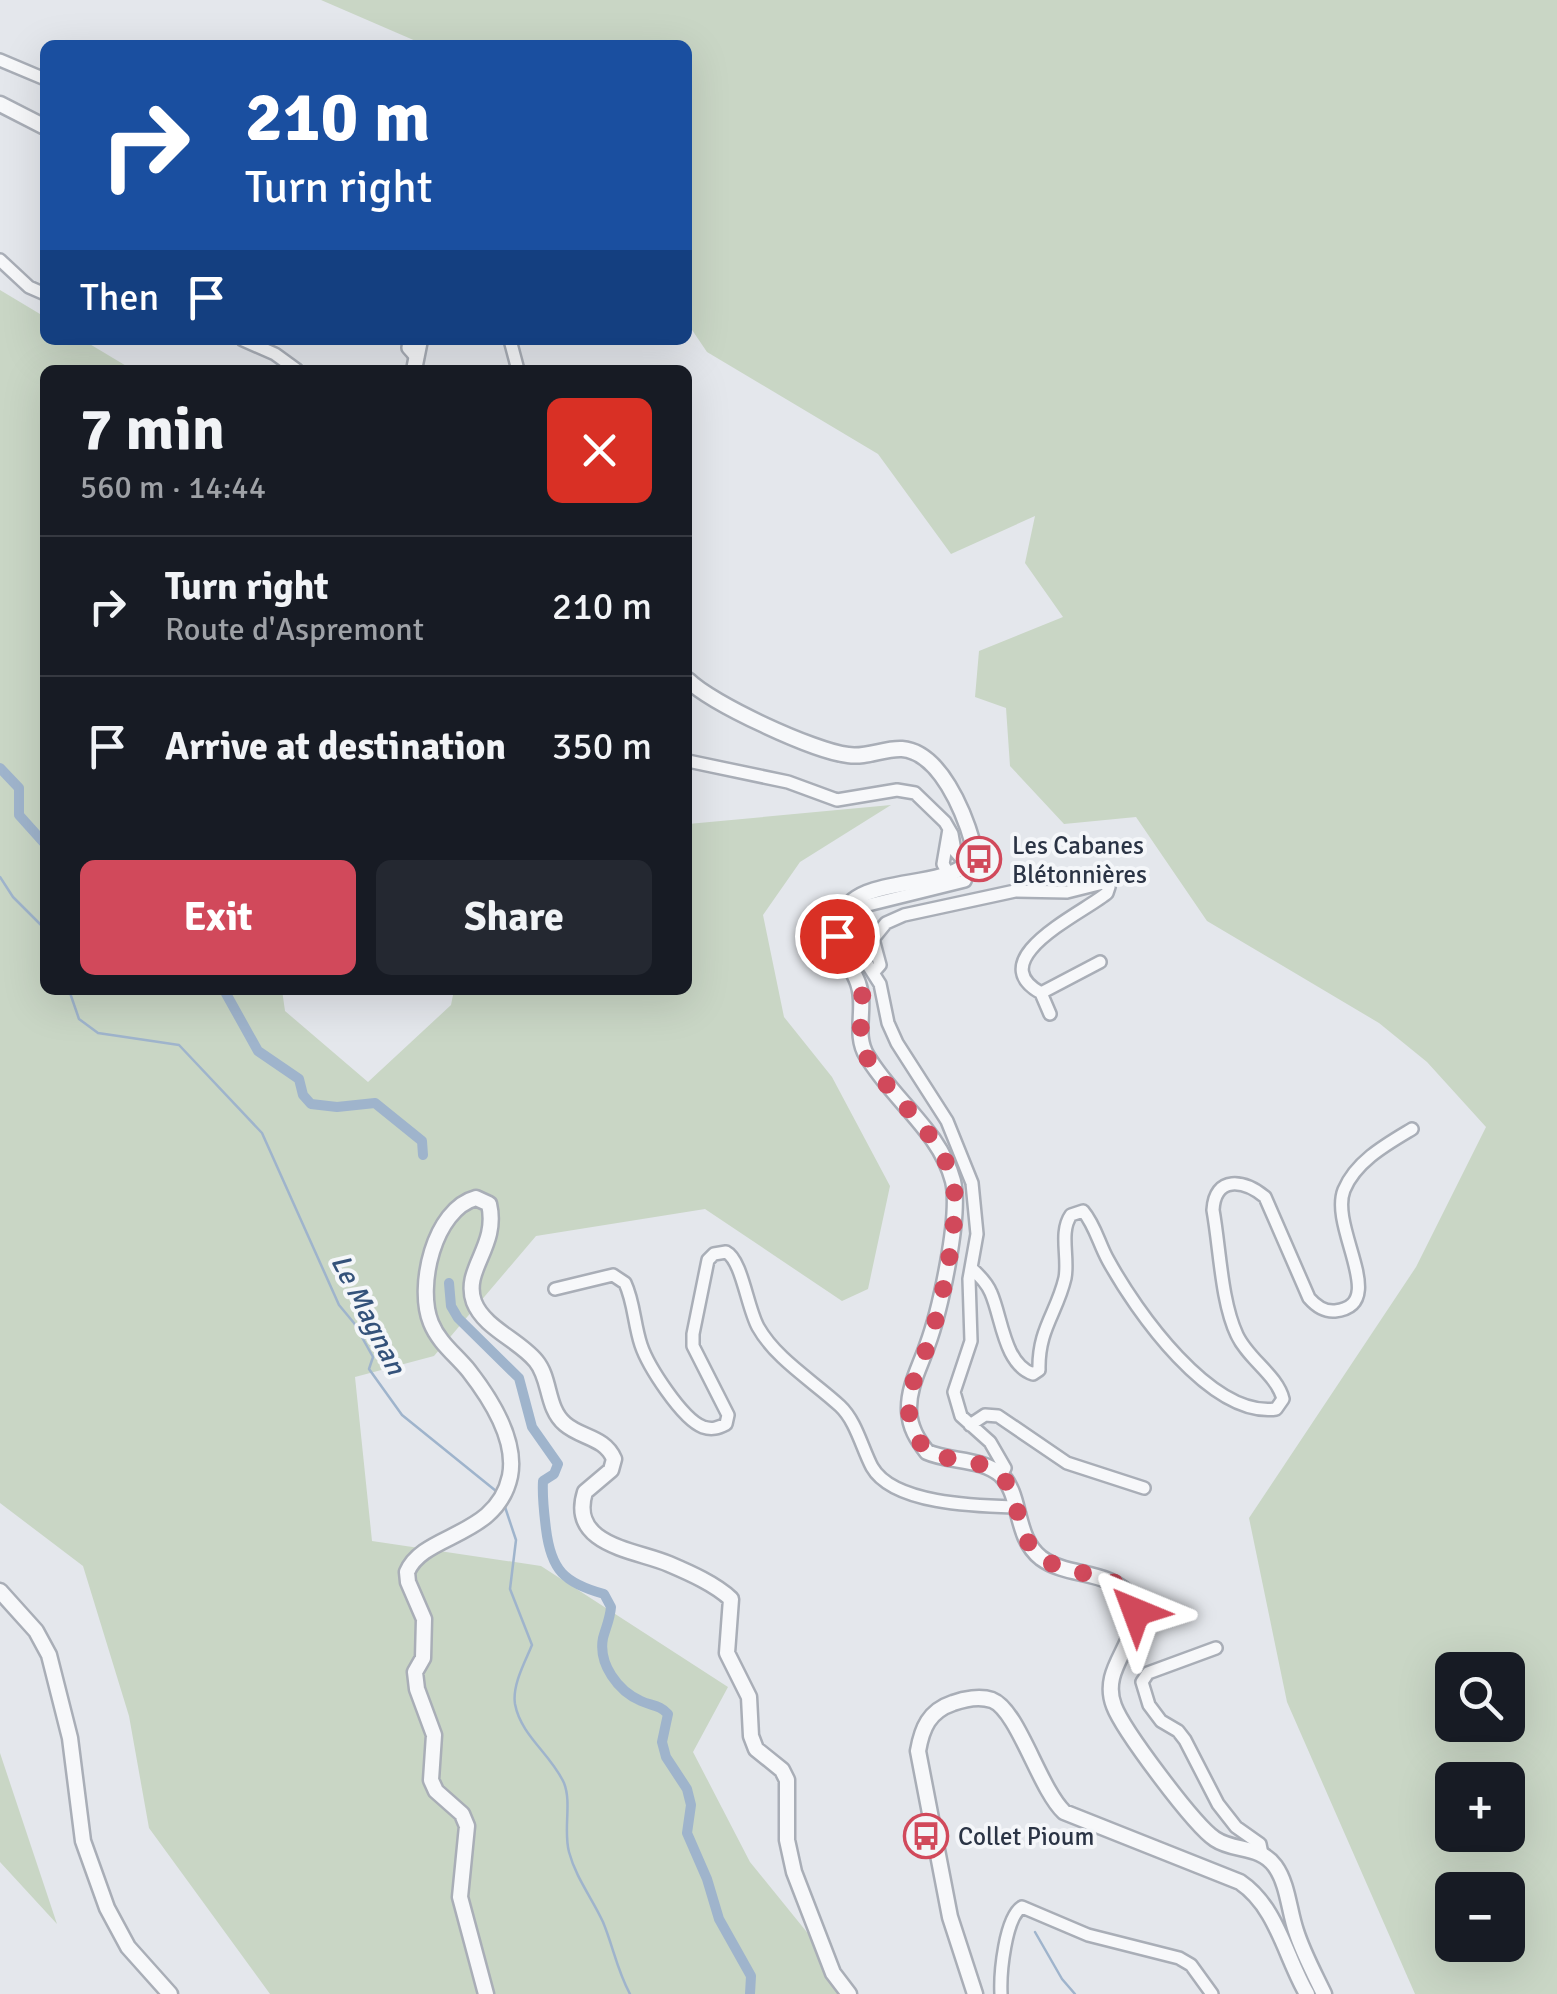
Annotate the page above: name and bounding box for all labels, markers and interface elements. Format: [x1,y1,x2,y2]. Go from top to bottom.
text: 210 m [245,74,430,160]
icon: right [80,80,210,210]
text: Turn right [245,160,433,215]
icon: arrive [179,270,234,325]
text: Then [80,274,159,321]
text: 7 min [80,393,225,467]
button: close [547,398,652,503]
text: 560 m · 14:44 [80,468,266,507]
text: Turn right [165,563,329,610]
icon: right [80,579,135,634]
text: 210 m [552,583,652,630]
text: Route d'Aspremont [165,610,424,649]
icon: arrive [80,719,135,774]
text: Arrive at destination [165,723,506,770]
text: 350 m [552,723,652,770]
place label: Les Cabanes Blétonnières [1012,830,1147,890]
bus stop icon: Les Cabanes Blétonnières [956,836,1002,882]
button: Exit [80,860,356,975]
button: Share [376,860,652,975]
pin [795,894,880,979]
icon: arrive [810,909,865,964]
water label: Le Magnan [323,1249,413,1381]
position arrow [1084,1560,1188,1664]
map controls [1435,1652,1525,1962]
button: search [1435,1652,1525,1742]
button: + [1435,1762,1525,1852]
bus stop icon: Collet Pioum [903,1813,949,1859]
place label: Collet Pioum [958,1821,1094,1852]
button: − [1435,1872,1525,1962]

